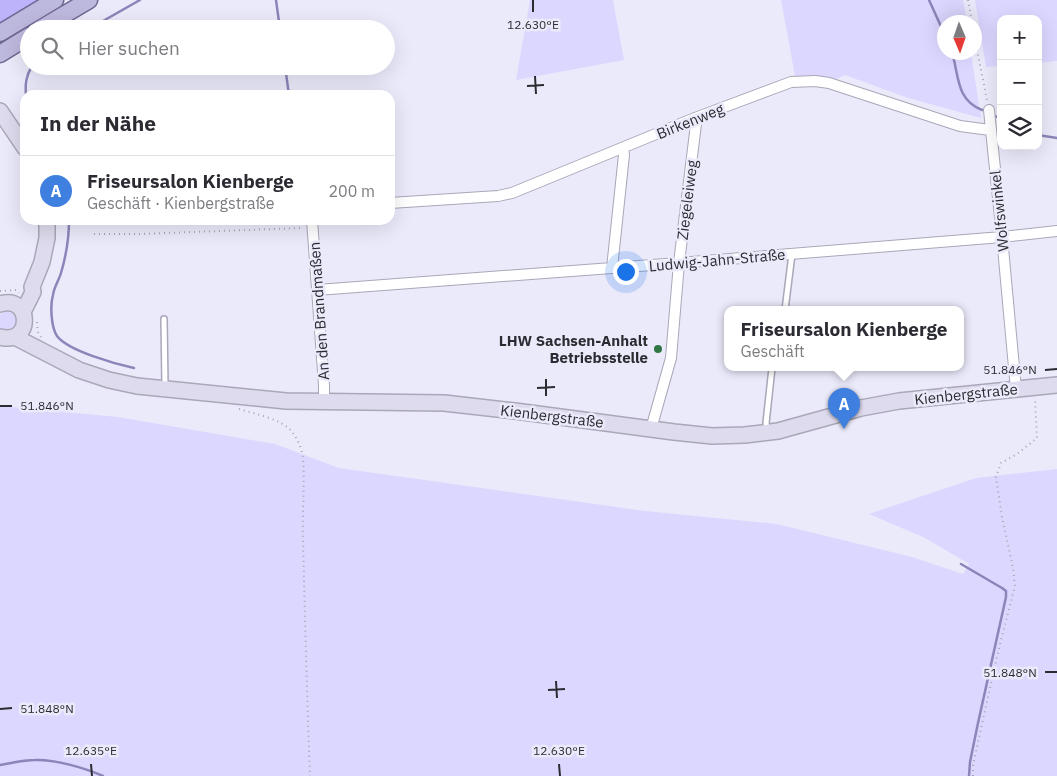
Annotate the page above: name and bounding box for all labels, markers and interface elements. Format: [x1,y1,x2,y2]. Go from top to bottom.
north arrow [937,15,982,60]
map controls [997,15,1042,150]
button: + [997,15,1042,60]
text: 12.630°E [507,17,559,32]
search box [20,20,395,75]
icon: search [38,34,66,62]
text: Hier suchen [78,36,180,60]
button: − [997,60,1042,105]
street label: Birkenweg [654,99,727,143]
button: layers [997,105,1042,150]
text: In der Nähe [40,109,156,137]
street label: Ziegeleiweg [673,159,701,241]
text: Friseursalon Kienberge [87,169,294,193]
street label: Wolfswinkel [985,170,1013,252]
text: A [51,181,61,201]
text: 200 m [328,181,375,201]
text: Geschäft · Kienbergstraße [87,193,275,213]
street label: An den Brandmaßen [305,241,333,381]
street label: Ludwig-Jahn-Straße [648,245,786,275]
your location [613,259,639,285]
popup [724,306,964,371]
text: Friseursalon Kienberge [741,317,947,341]
place label: LHW Sachsen-Anhalt Betriebsstelle [499,331,648,367]
text: Geschäft [741,341,805,361]
marker: LHW Sachsen-Anhalt Betriebsstelle [652,343,664,355]
text: 51.846°N [983,362,1037,377]
street label: Kienbergstraße [913,379,1019,409]
pin: A [828,388,860,429]
text: 51.846°N [20,398,74,413]
street label: Kienbergstraße [499,400,605,432]
text: 51.848°N [983,665,1037,680]
text: 51.848°N [20,701,74,716]
text: 12.635°E [65,743,117,758]
text: 12.630°E [533,743,585,758]

